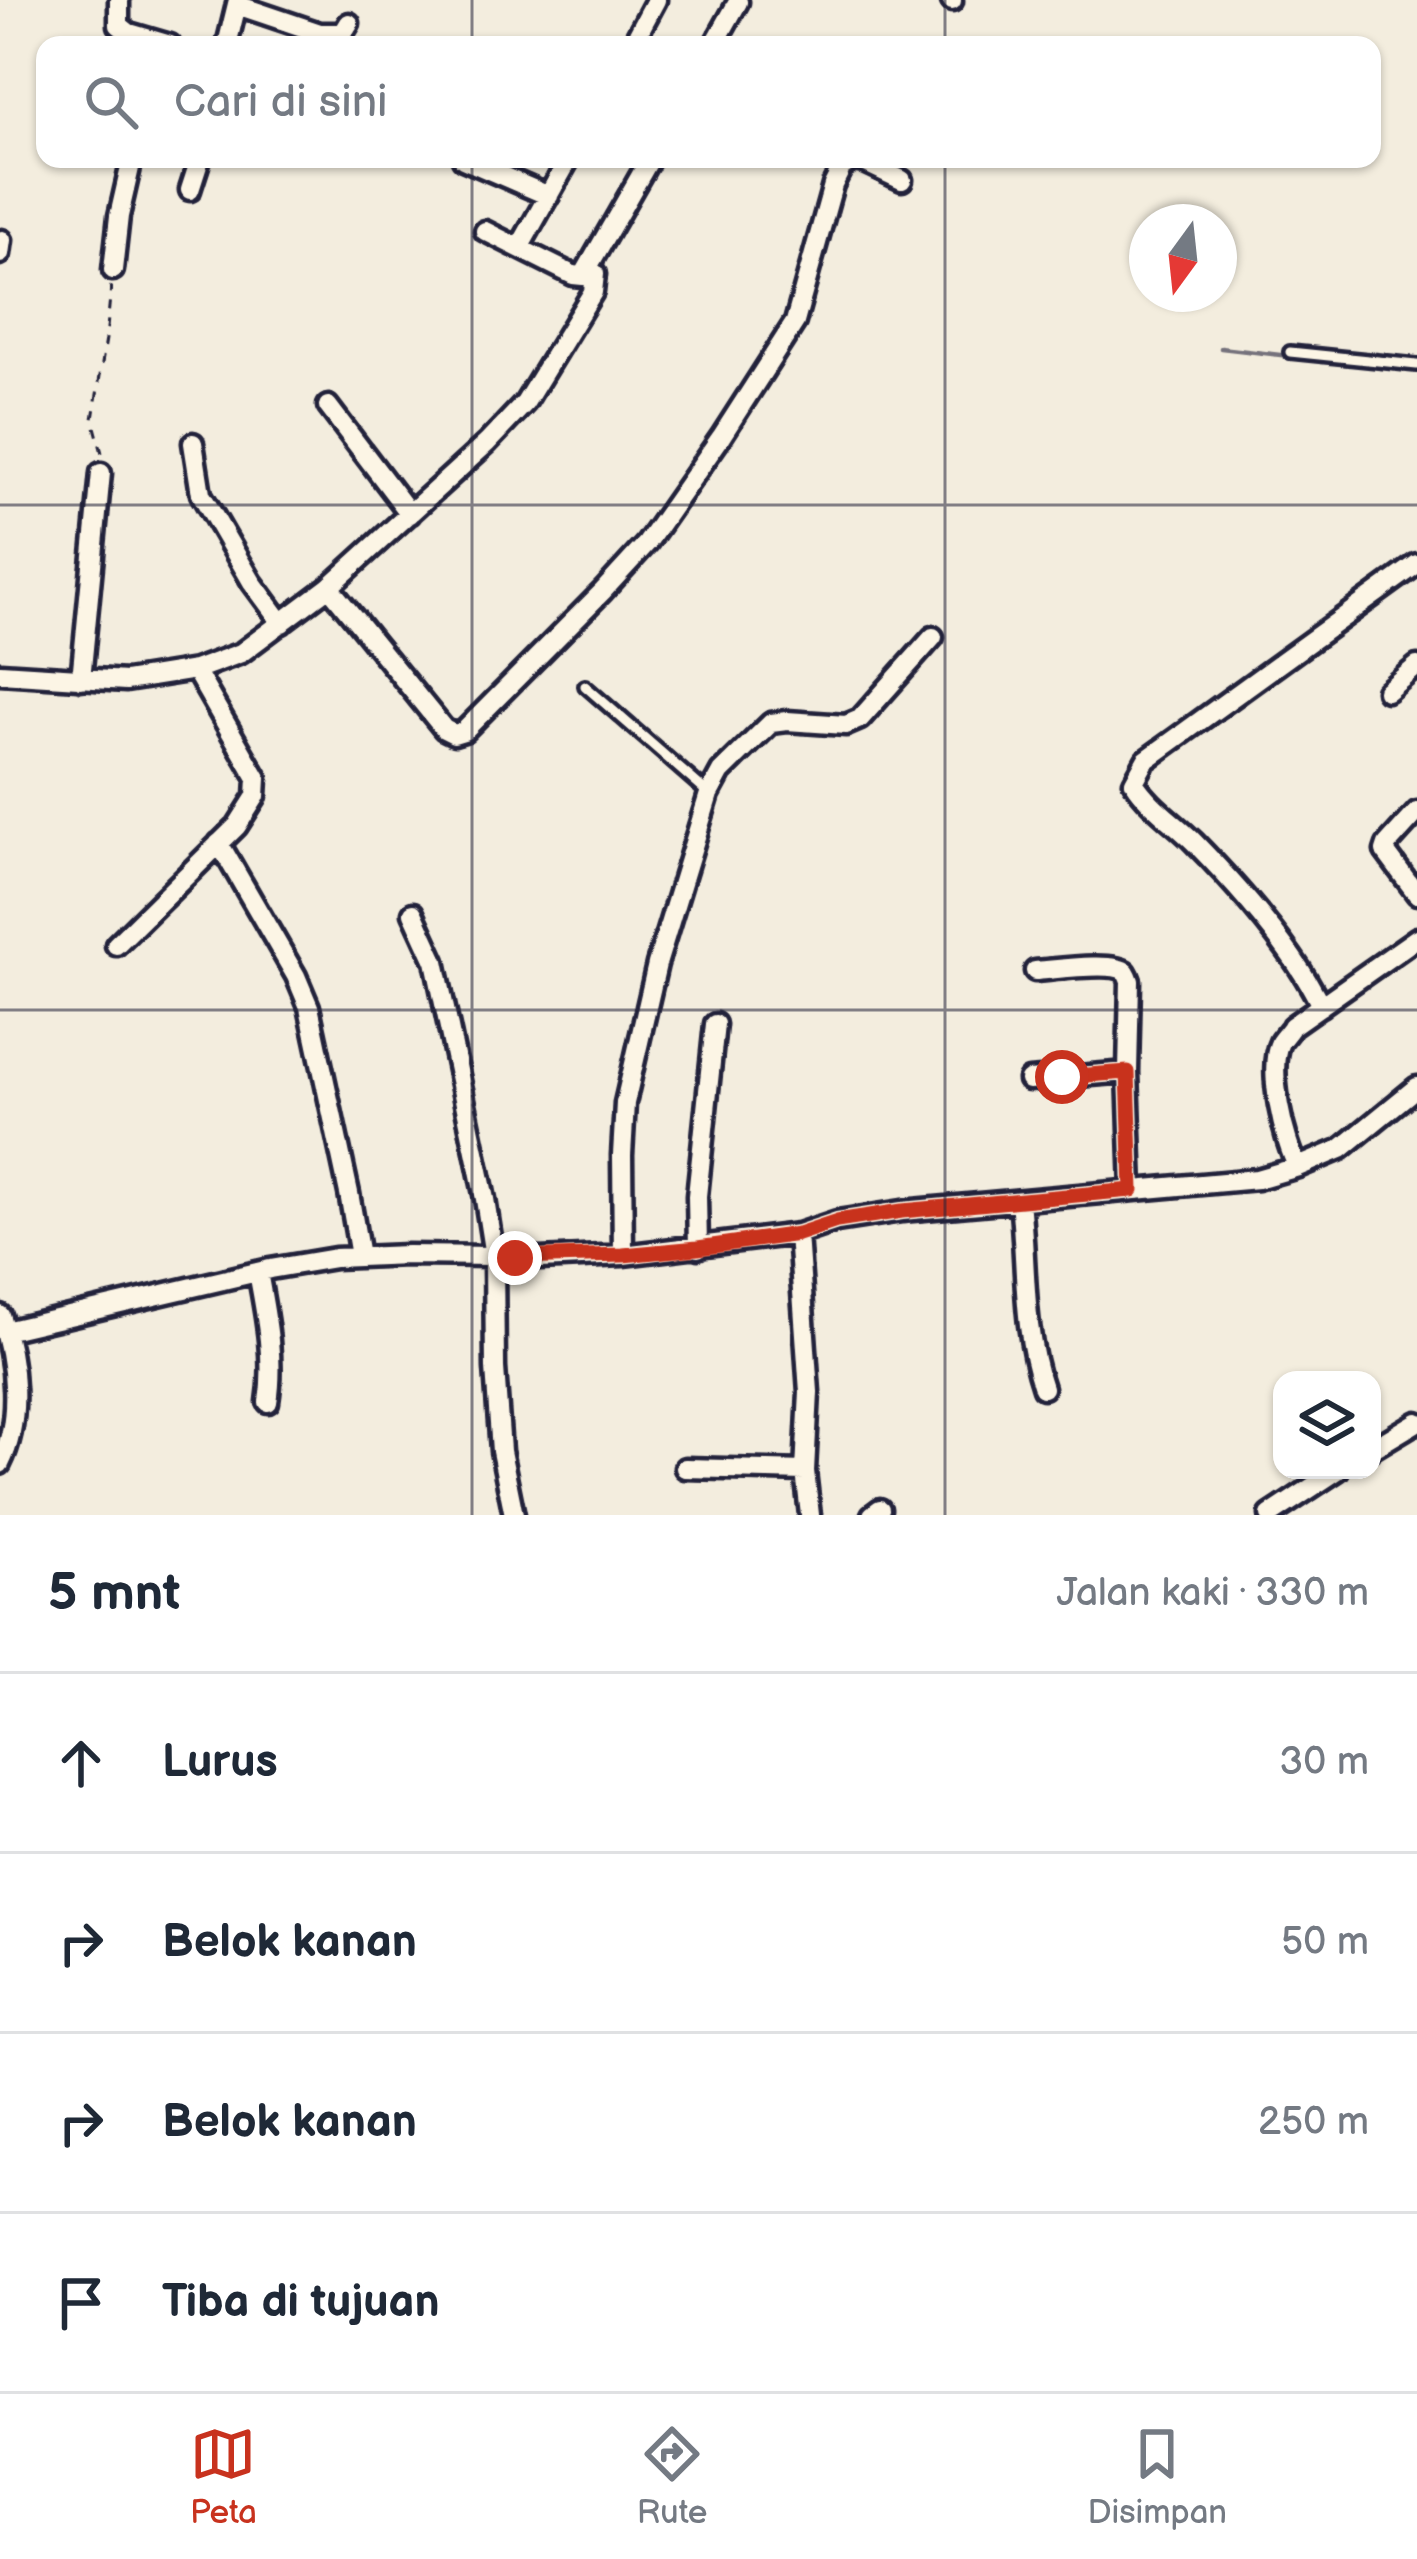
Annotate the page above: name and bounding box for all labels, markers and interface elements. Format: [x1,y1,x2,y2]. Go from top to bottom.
search box [36,36,1381,168]
icon: search [78,69,144,135]
text: Cari di sini [174,75,388,130]
north arrow [1129,204,1237,312]
route start [1035,1050,1089,1104]
route end [488,1231,542,1285]
map controls [1273,1371,1381,1479]
button: layers [1273,1371,1381,1479]
text: 5 mnt [48,1563,180,1624]
text: Jalan kaki · 330 m [1056,1570,1369,1617]
icon: ahead [48,1730,114,1796]
text: Lurus [162,1735,278,1790]
text: 30 m [1279,1739,1369,1786]
icon: right [48,1910,114,1976]
text: Belok kanan [162,1915,417,1970]
text: 50 m [1281,1919,1369,1966]
icon: right [48,2090,114,2156]
text: Belok kanan [162,2095,417,2150]
text: 250 m [1258,2099,1369,2146]
icon: arrive [48,2270,114,2336]
text: Tiba di tujuan [162,2275,440,2330]
tab: Peta [190,2421,257,2533]
tab: Rute [637,2421,707,2533]
tab: Disimpan [1087,2421,1227,2533]

